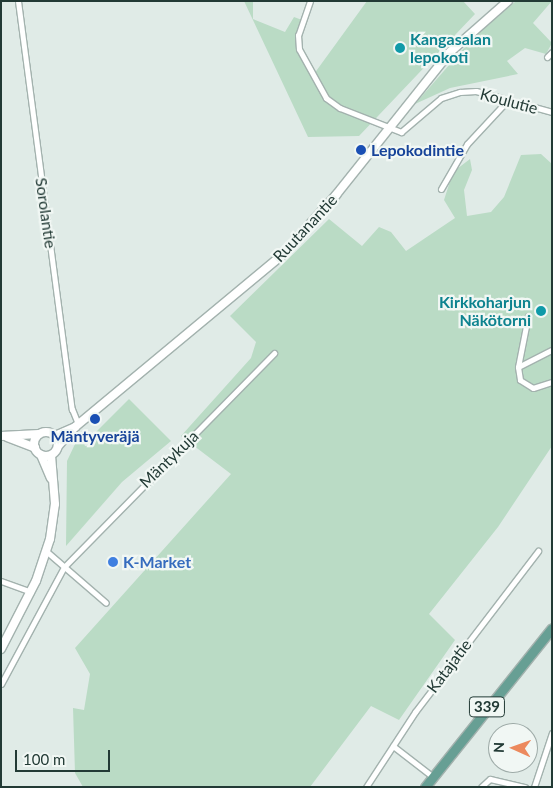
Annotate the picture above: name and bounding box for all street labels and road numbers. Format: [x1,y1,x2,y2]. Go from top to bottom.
street label: Koulutie [478,84,540,118]
street label: Sorolantie [32,176,60,250]
street label: Ruutanantie [269,190,341,266]
street label: Mäntykuja [136,426,202,492]
street label: Katajatie [423,635,475,697]
road number: 339 [468,694,506,720]

